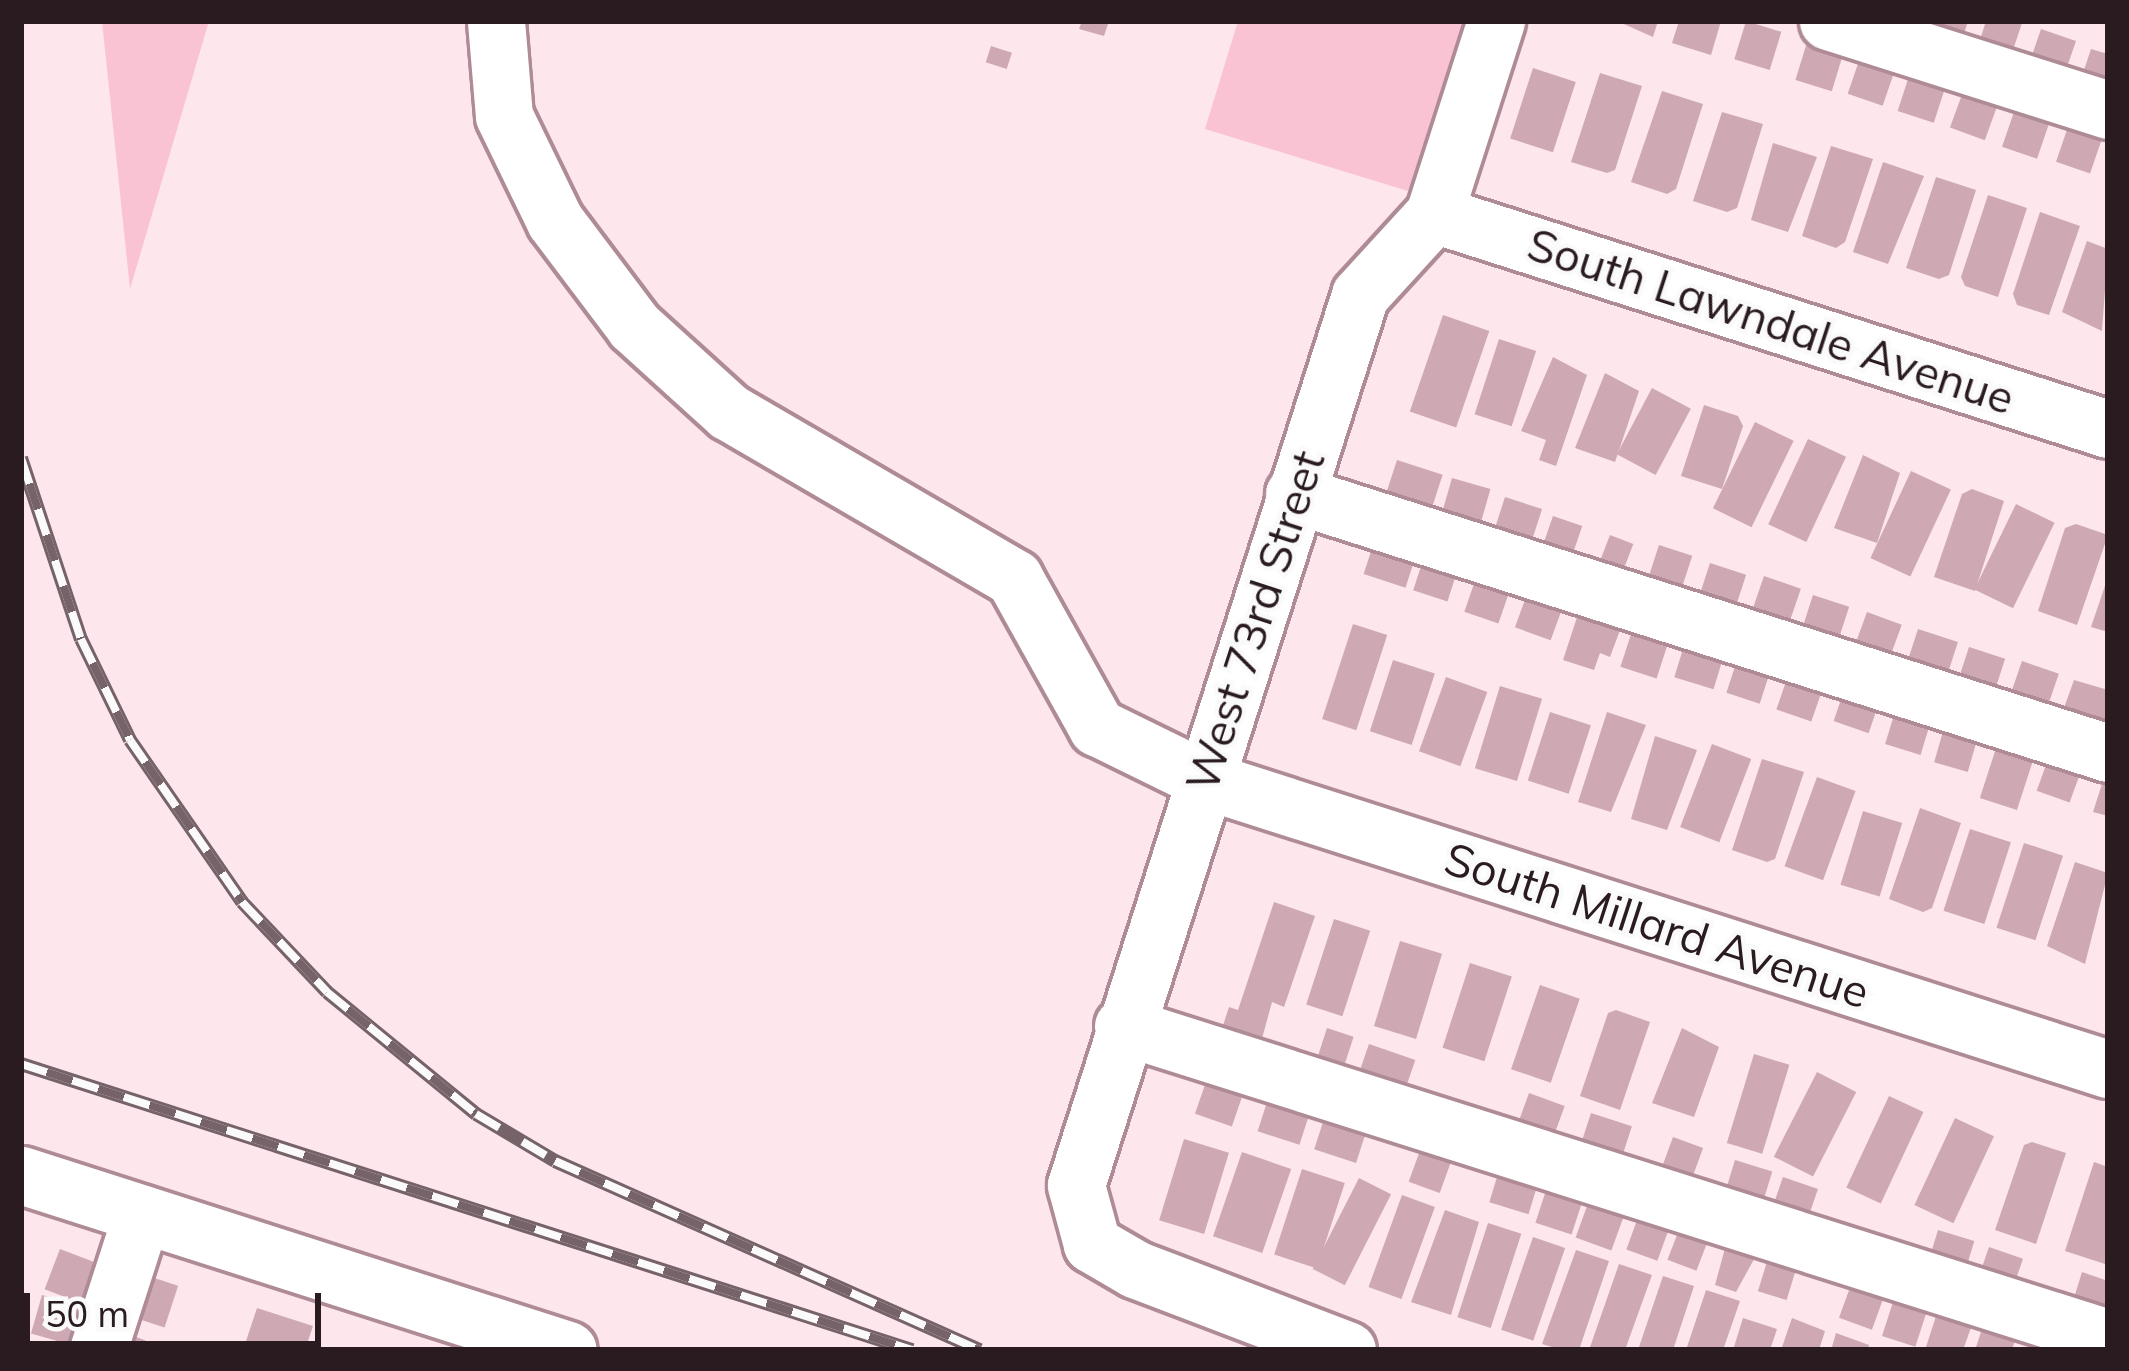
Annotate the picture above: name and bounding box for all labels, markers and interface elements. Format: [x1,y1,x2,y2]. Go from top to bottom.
street label: South Lawndale Avenue [1521,217,2021,425]
street label: West 73rd Street [1175,444,1335,798]
street label: South Millard Avenue [1438,831,1876,1019]
scale bar [30,1269,327,1343]
text: 50 m [45,1291,129,1336]

